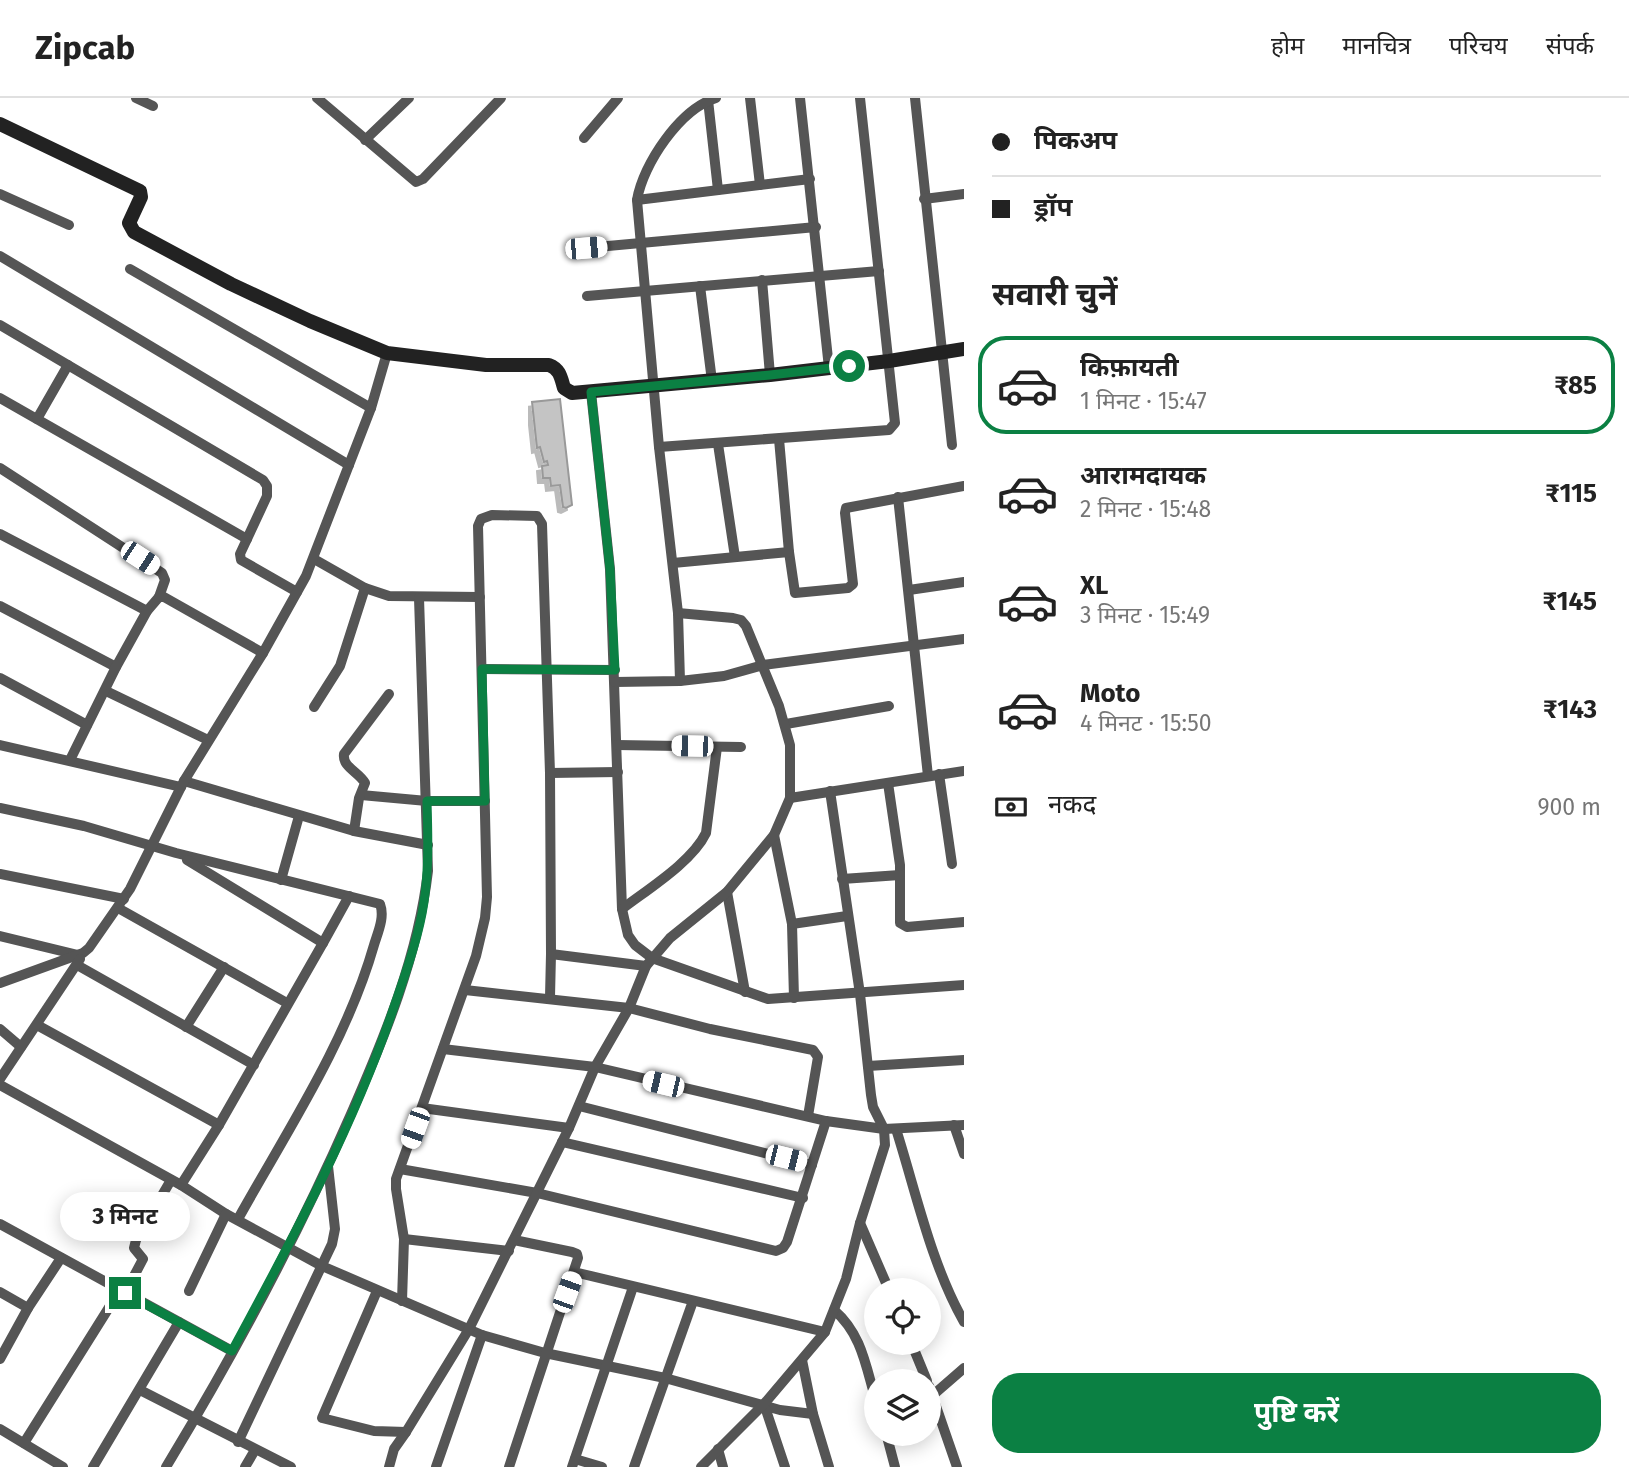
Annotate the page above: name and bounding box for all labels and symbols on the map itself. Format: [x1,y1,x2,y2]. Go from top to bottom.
car [565,236,608,260]
route start [833,350,865,382]
car [117,538,164,578]
car [671,735,714,757]
car [641,1069,686,1099]
car [398,1105,433,1151]
car [764,1143,809,1173]
callout: 3 मिनट [60,1192,190,1240]
car [550,1269,585,1315]
route end [109,1277,141,1309]

